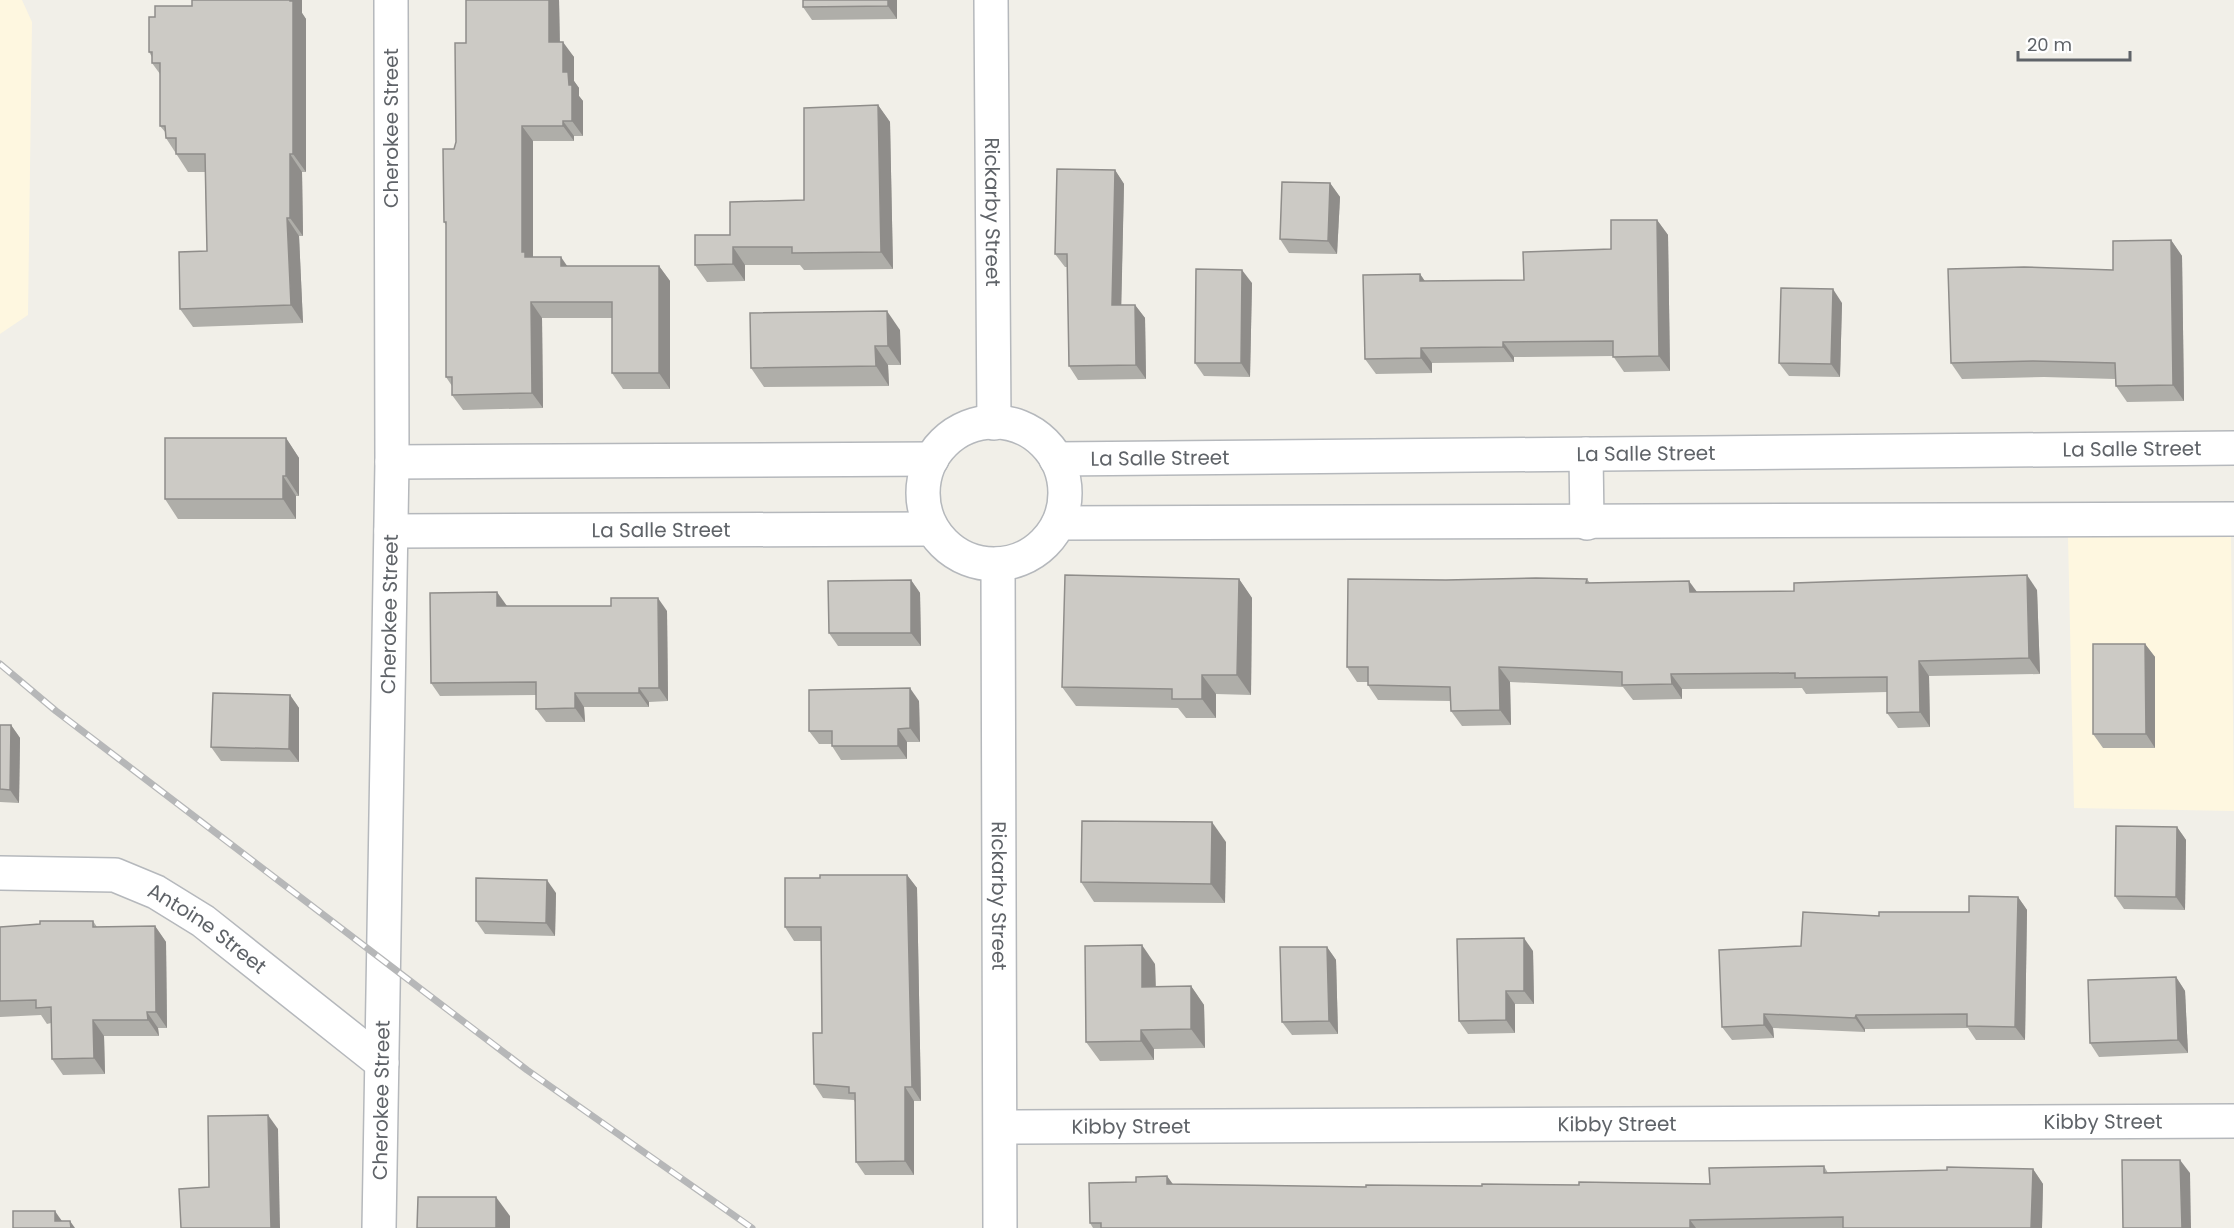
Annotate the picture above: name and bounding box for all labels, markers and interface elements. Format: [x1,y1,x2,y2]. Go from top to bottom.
scale bar [2018,24,2130,62]
text: 20 m [2027,32,2072,57]
street label: Cherokee Street [377,48,405,208]
street label: Rickarby Street [978,137,1007,287]
street label: La Salle Street [2062,434,2202,464]
street label: La Salle Street [1576,439,1716,468]
street label: La Salle Street [1090,443,1230,473]
street label: La Salle Street [591,516,731,544]
street label: Cherokee Street [374,534,405,694]
street label: Rickarby Street [985,821,1013,971]
street label: Antoine Street [144,876,272,980]
street label: Cherokee Street [366,1020,397,1180]
street label: Kibby Street [2043,1107,2163,1136]
street label: Kibby Street [1557,1110,1677,1138]
street label: Kibby Street [1071,1112,1191,1141]

